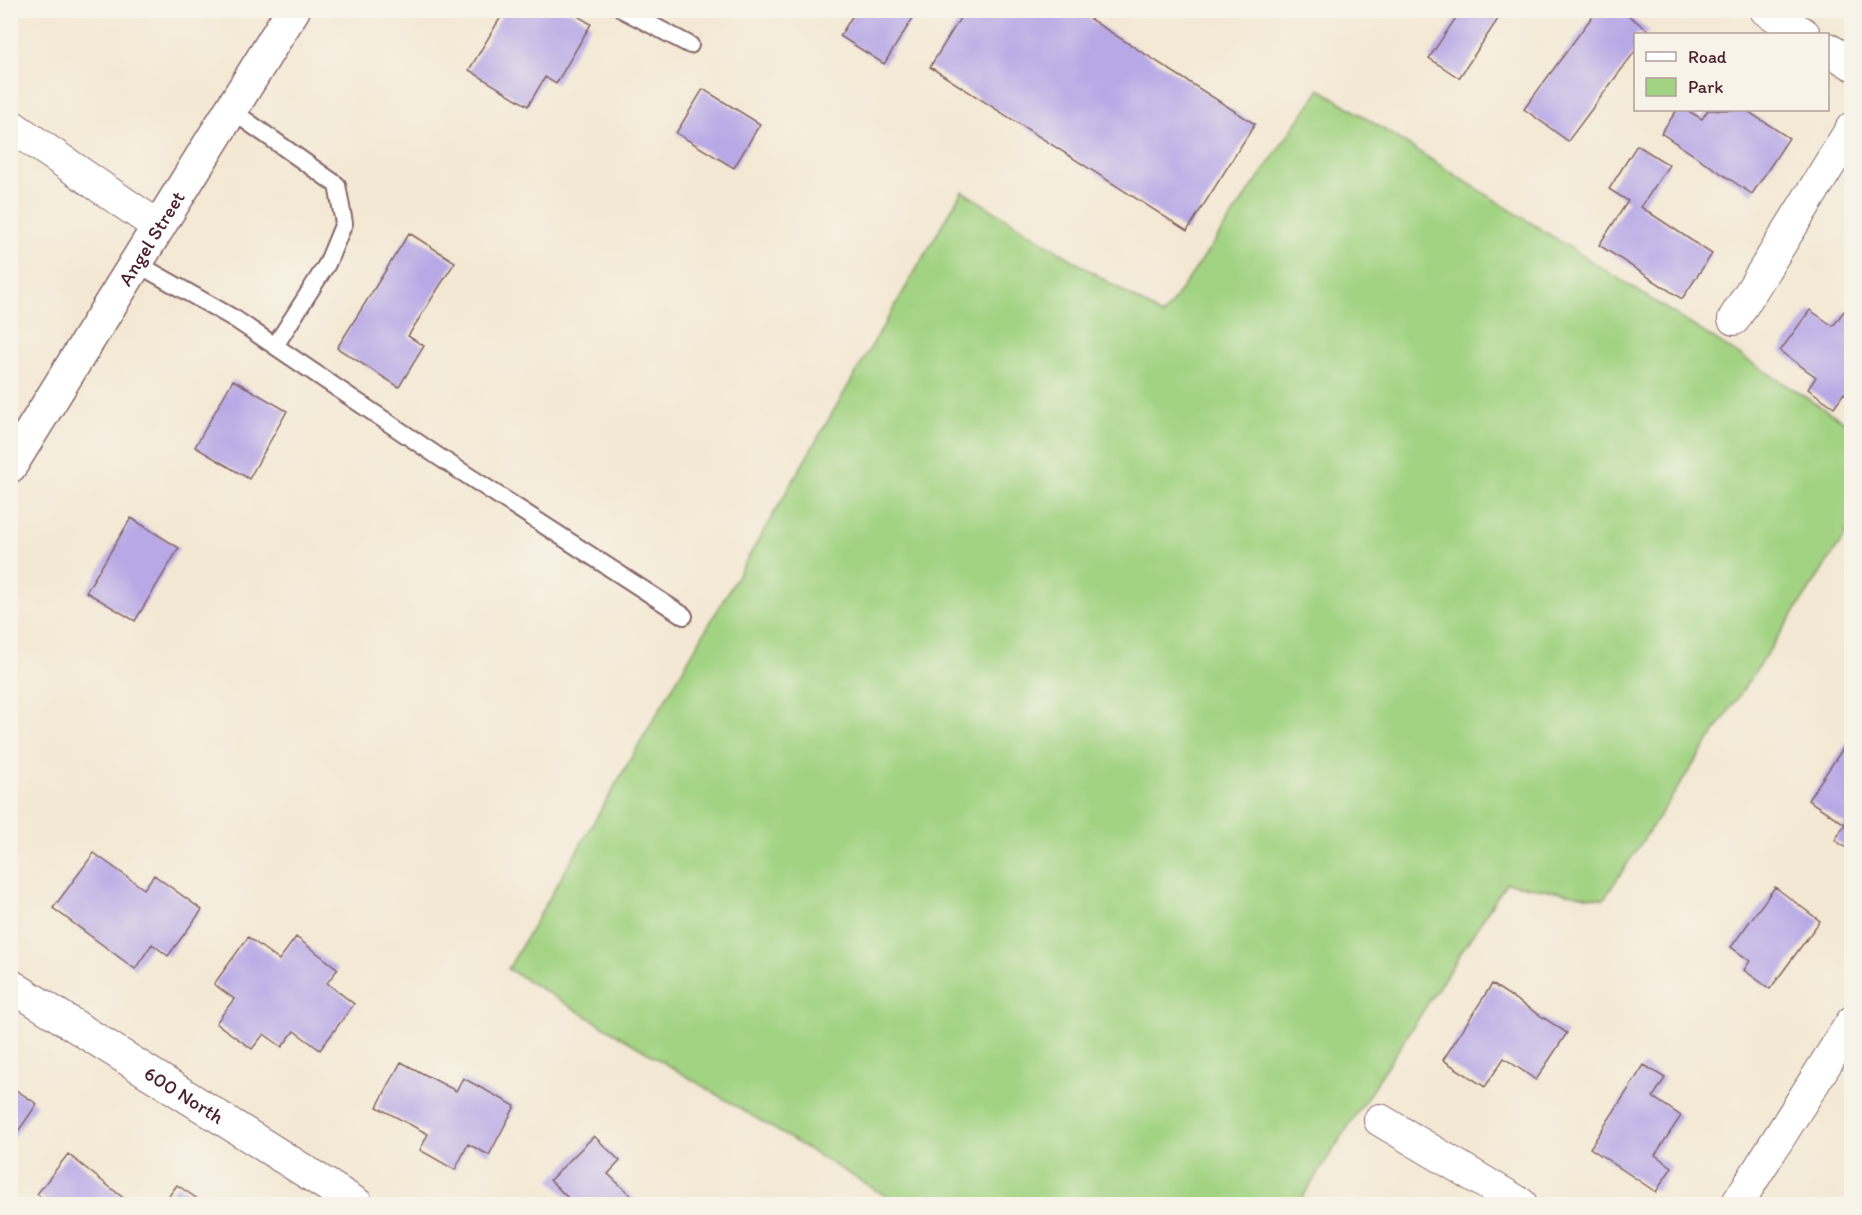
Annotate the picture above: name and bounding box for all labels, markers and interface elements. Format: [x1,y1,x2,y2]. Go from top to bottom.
legend [1634,33,1829,111]
text: Road [1688,46,1727,68]
text: Park [1688,76,1723,98]
street label: Angel Street [113,186,190,290]
street label: 600 North [140,1061,229,1129]

